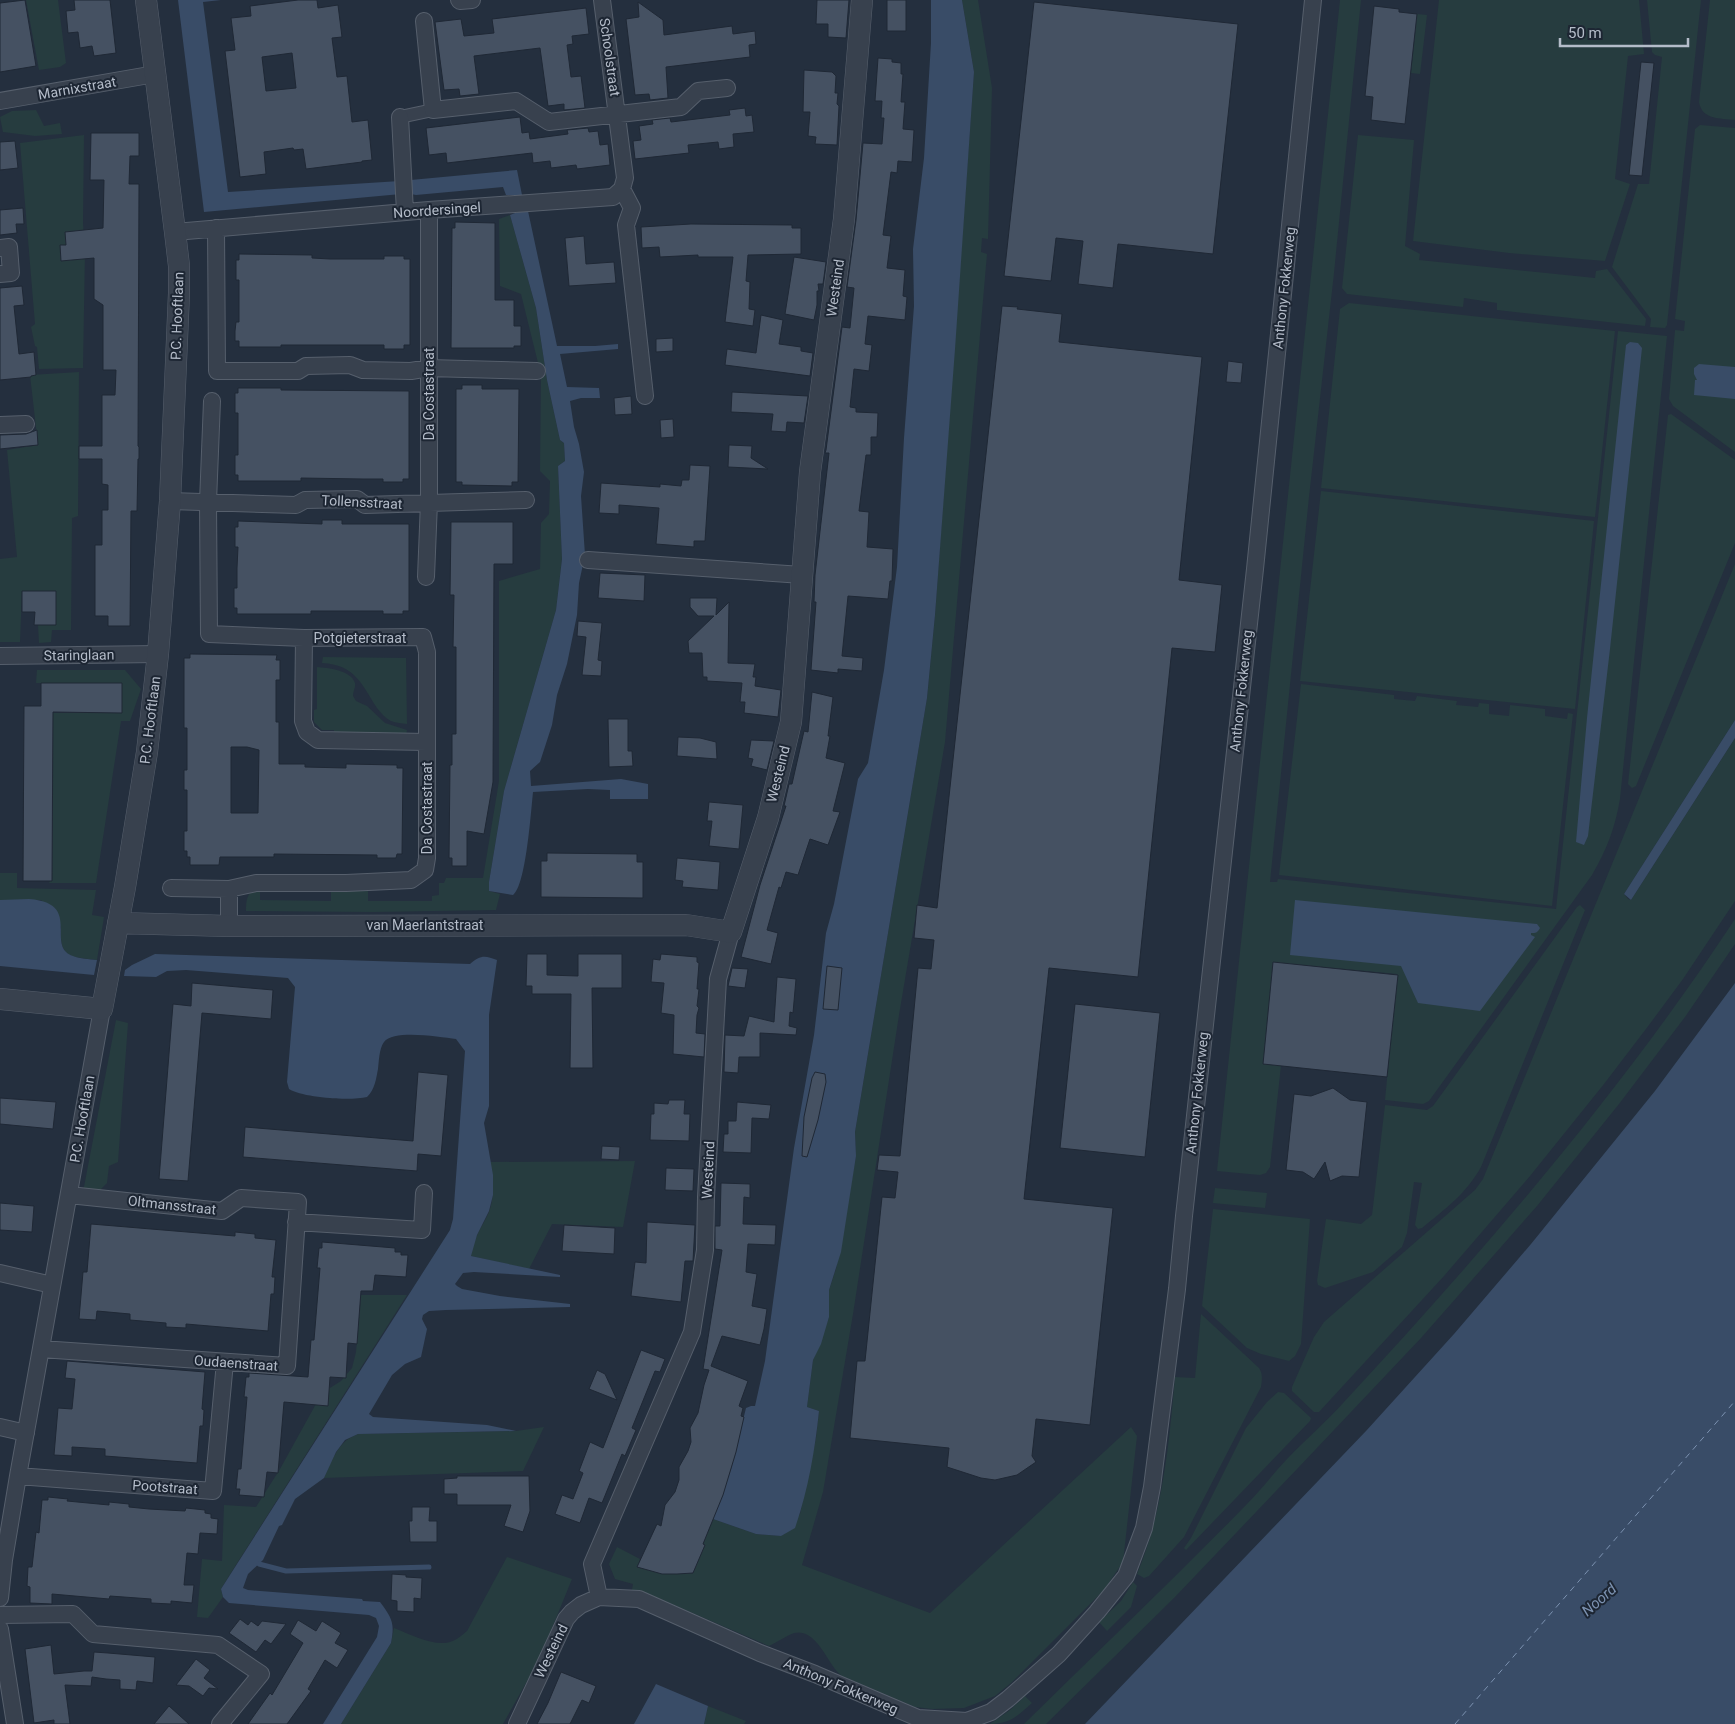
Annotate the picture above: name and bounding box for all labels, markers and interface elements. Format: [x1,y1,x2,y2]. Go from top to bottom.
scale bar [1560,15,1688,47]
street label: Schoolstraat [597,17,623,98]
text: 50 m [1568,24,1602,42]
street label: Marnixstraat [37,73,118,103]
street label: Noordersingel [393,199,481,221]
street label: Anthony Fokkerweg [1270,226,1298,350]
street label: Westeind [823,258,847,318]
street label: P.C. Hooftlaan [167,272,187,360]
street label: Da Costastraat [421,347,437,440]
street label: Tollensstraat [321,492,403,512]
street label: Anthony Fokkerweg [1227,629,1255,753]
street label: Potgieterstraat [314,630,407,646]
street label: Staringlaan [44,646,114,664]
street label: P.C. Hooftlaan [137,675,163,765]
street label: Westeind [763,744,793,804]
street label: Da Costastraat [419,761,435,854]
street label: van Maerlantstraat [367,917,484,933]
street label: Anthony Fokkerweg [1183,1031,1211,1155]
street label: P.C. Hooftlaan [66,1074,98,1164]
street label: Westeind [698,1141,718,1199]
street label: Oltmansstraat [127,1192,217,1218]
street label: Oudaenstraat [193,1352,279,1374]
street label: Pootstraat [132,1477,199,1497]
water label: Noord [1578,1580,1621,1620]
street label: Westeind [531,1621,571,1681]
street label: Anthony Fokkerweg [781,1655,901,1717]

